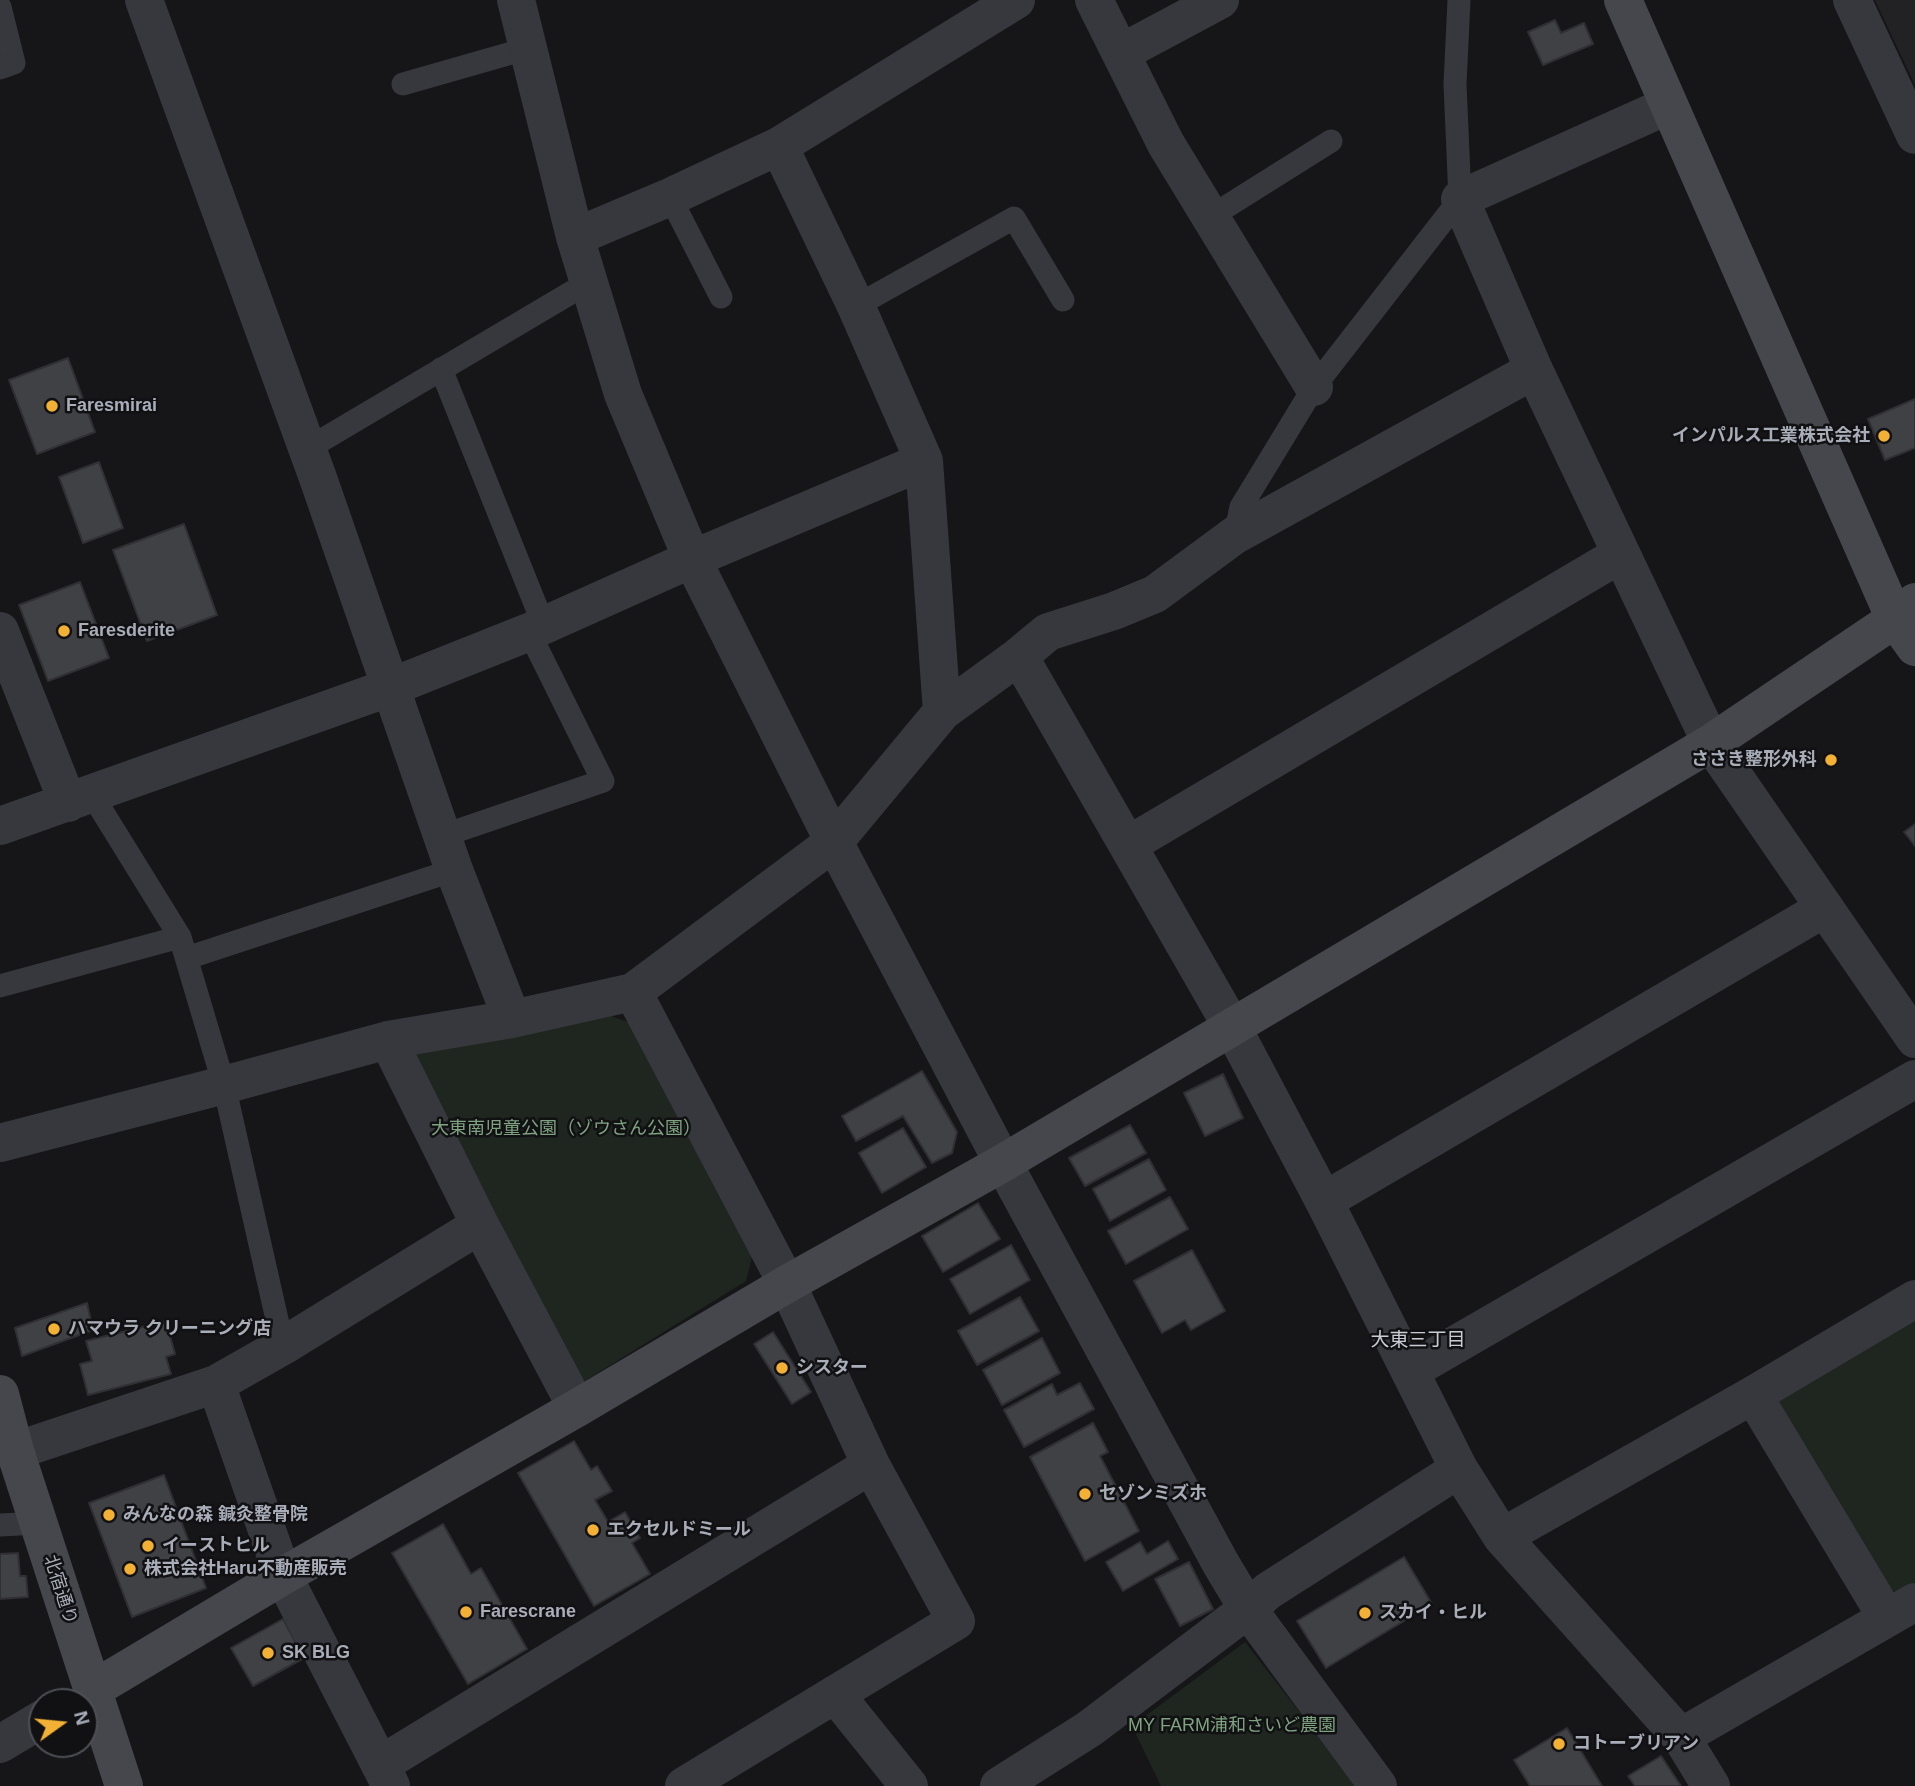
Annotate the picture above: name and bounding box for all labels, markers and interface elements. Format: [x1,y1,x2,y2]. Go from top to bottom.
place label: Faresmirai [66,395,157,417]
marker: Faresmirai [44,398,60,414]
place label: インパルス工業株式会社 [1672,425,1870,447]
marker: インパルス工業株式会社 [1876,428,1892,444]
place label: Faresderite [78,620,175,642]
marker: Faresderite [56,623,72,639]
place label: ささき整形外科 [1691,749,1817,771]
marker: ささき整形外科 [1823,752,1839,768]
park label: 大東南児童公園（ゾウさん公園） [431,1118,701,1140]
place label: ハマウラ クリーニング店 [68,1318,271,1340]
marker: ハマウラ クリーニング店 [46,1321,62,1337]
district label: 大東三丁目 [1371,1330,1465,1352]
place label: シスター [796,1357,868,1379]
marker: シスター [774,1360,790,1376]
place label: セゾンミズホ [1099,1483,1207,1505]
marker: セゾンミズホ [1077,1486,1093,1502]
place label: みんなの森 鍼灸整骨院 [123,1504,308,1526]
marker: みんなの森 鍼灸整骨院 [101,1507,117,1523]
place label: エクセルドミール [607,1519,751,1541]
marker: エクセルドミール [585,1522,601,1538]
place label: イーストヒル [162,1535,270,1557]
marker: イーストヒル [140,1538,156,1554]
street label: 北宿通り [39,1552,81,1628]
place label: 株式会社Haru不動産販売 [144,1558,347,1580]
marker: 株式会社Haru不動産販売 [122,1561,138,1577]
place label: Farescrane [480,1601,576,1623]
place label: スカイ・ヒル [1379,1602,1487,1624]
marker: Farescrane [458,1604,474,1620]
marker: スカイ・ヒル [1357,1605,1373,1621]
place label: SK BLG [282,1642,350,1664]
marker: SK BLG [260,1645,276,1661]
north arrow [28,1688,98,1758]
text: N [70,1709,94,1727]
park label: MY FARM浦和さいど農園 [1128,1715,1336,1737]
place label: コトーブリアン [1573,1733,1699,1755]
marker: コトーブリアン [1551,1736,1567,1752]

